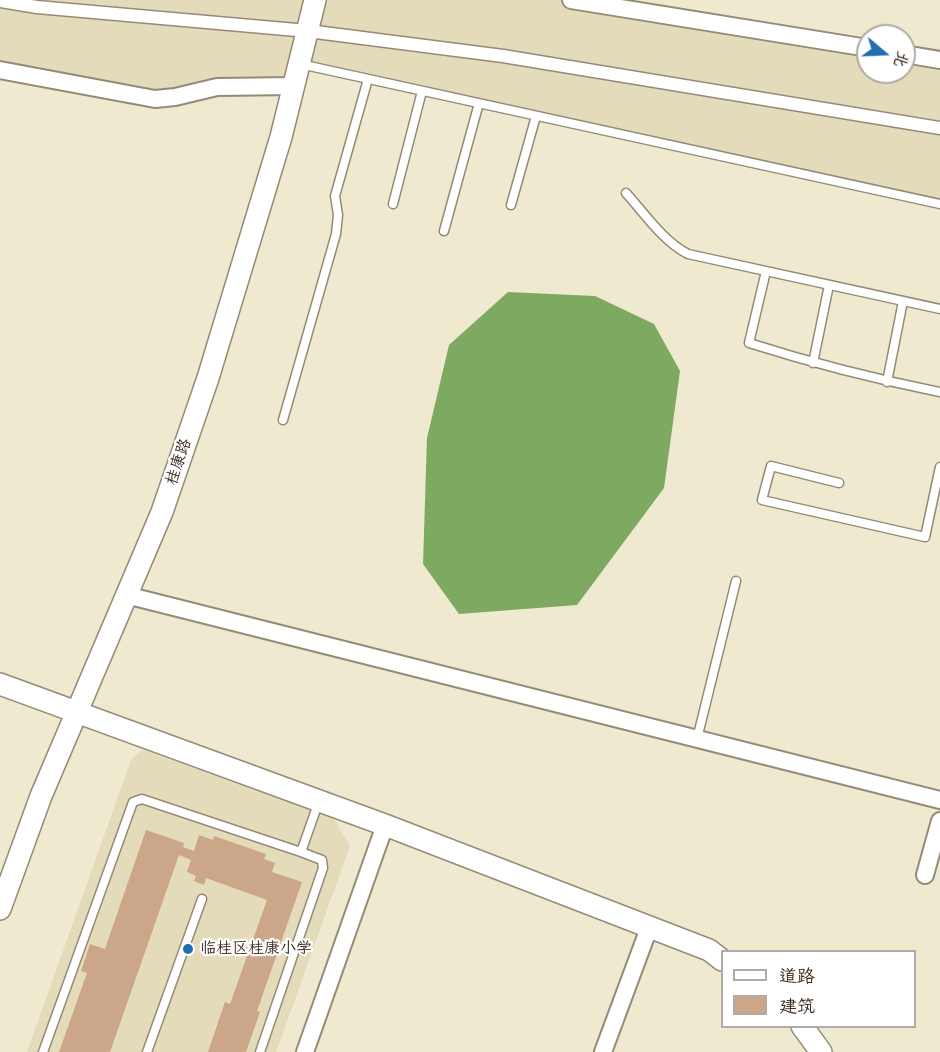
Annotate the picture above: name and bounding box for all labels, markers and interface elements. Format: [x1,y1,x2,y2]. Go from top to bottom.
north arrow [856,24,916,84]
text: 北 [889,48,913,70]
street label: 桂康路 [162,436,196,488]
place label: 临桂区桂康小学 [200,939,312,959]
marker: 临桂区桂康小学 [181,942,195,956]
legend [721,950,916,1028]
text: 道路 [779,965,815,988]
text: 建筑 [779,995,815,1018]

